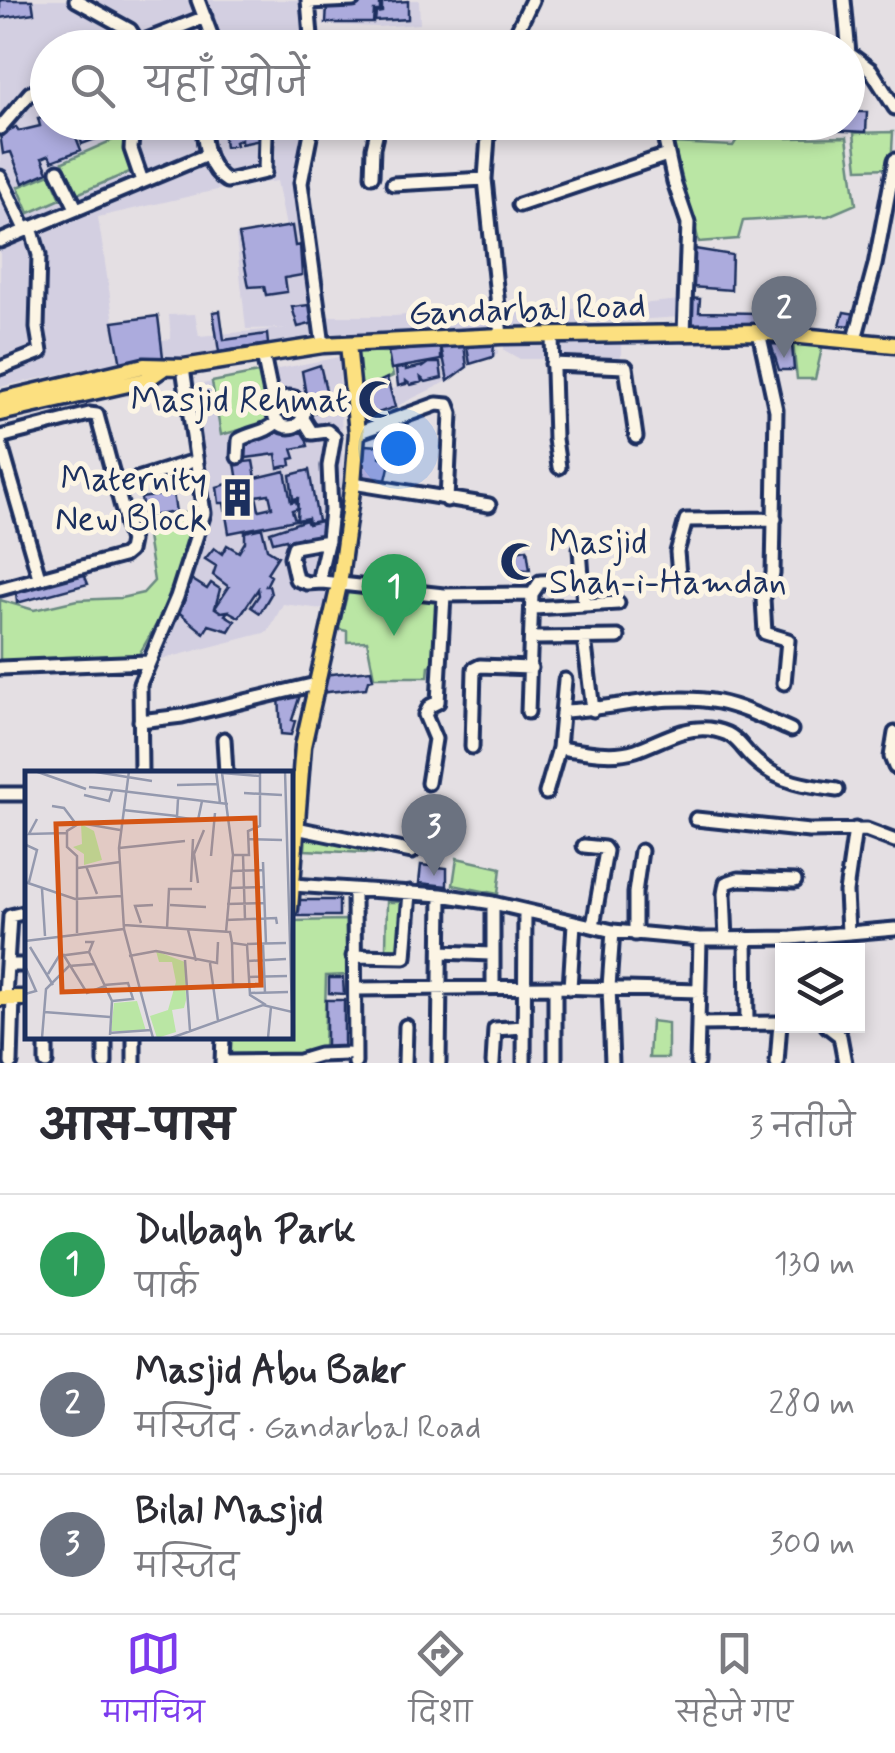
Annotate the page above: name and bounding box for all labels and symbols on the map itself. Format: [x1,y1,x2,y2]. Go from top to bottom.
pin: 2 [752,276,816,358]
street label: Gandarbal Road [407,283,647,337]
place label: Masjid Rehmat [131,378,348,424]
mosque icon: Masjid Rehmat [357,378,399,420]
your location [373,423,424,474]
place label: Maternity New Block [55,457,207,543]
building icon: Maternity New Block [216,477,258,519]
place label: Masjid Shah-i-Hamdan [549,520,787,606]
mosque icon: Masjid Shah-i-Hamdan [498,540,540,582]
pin: 1 [362,554,426,636]
inset map [25,771,292,1038]
pin: 3 [402,794,466,876]

